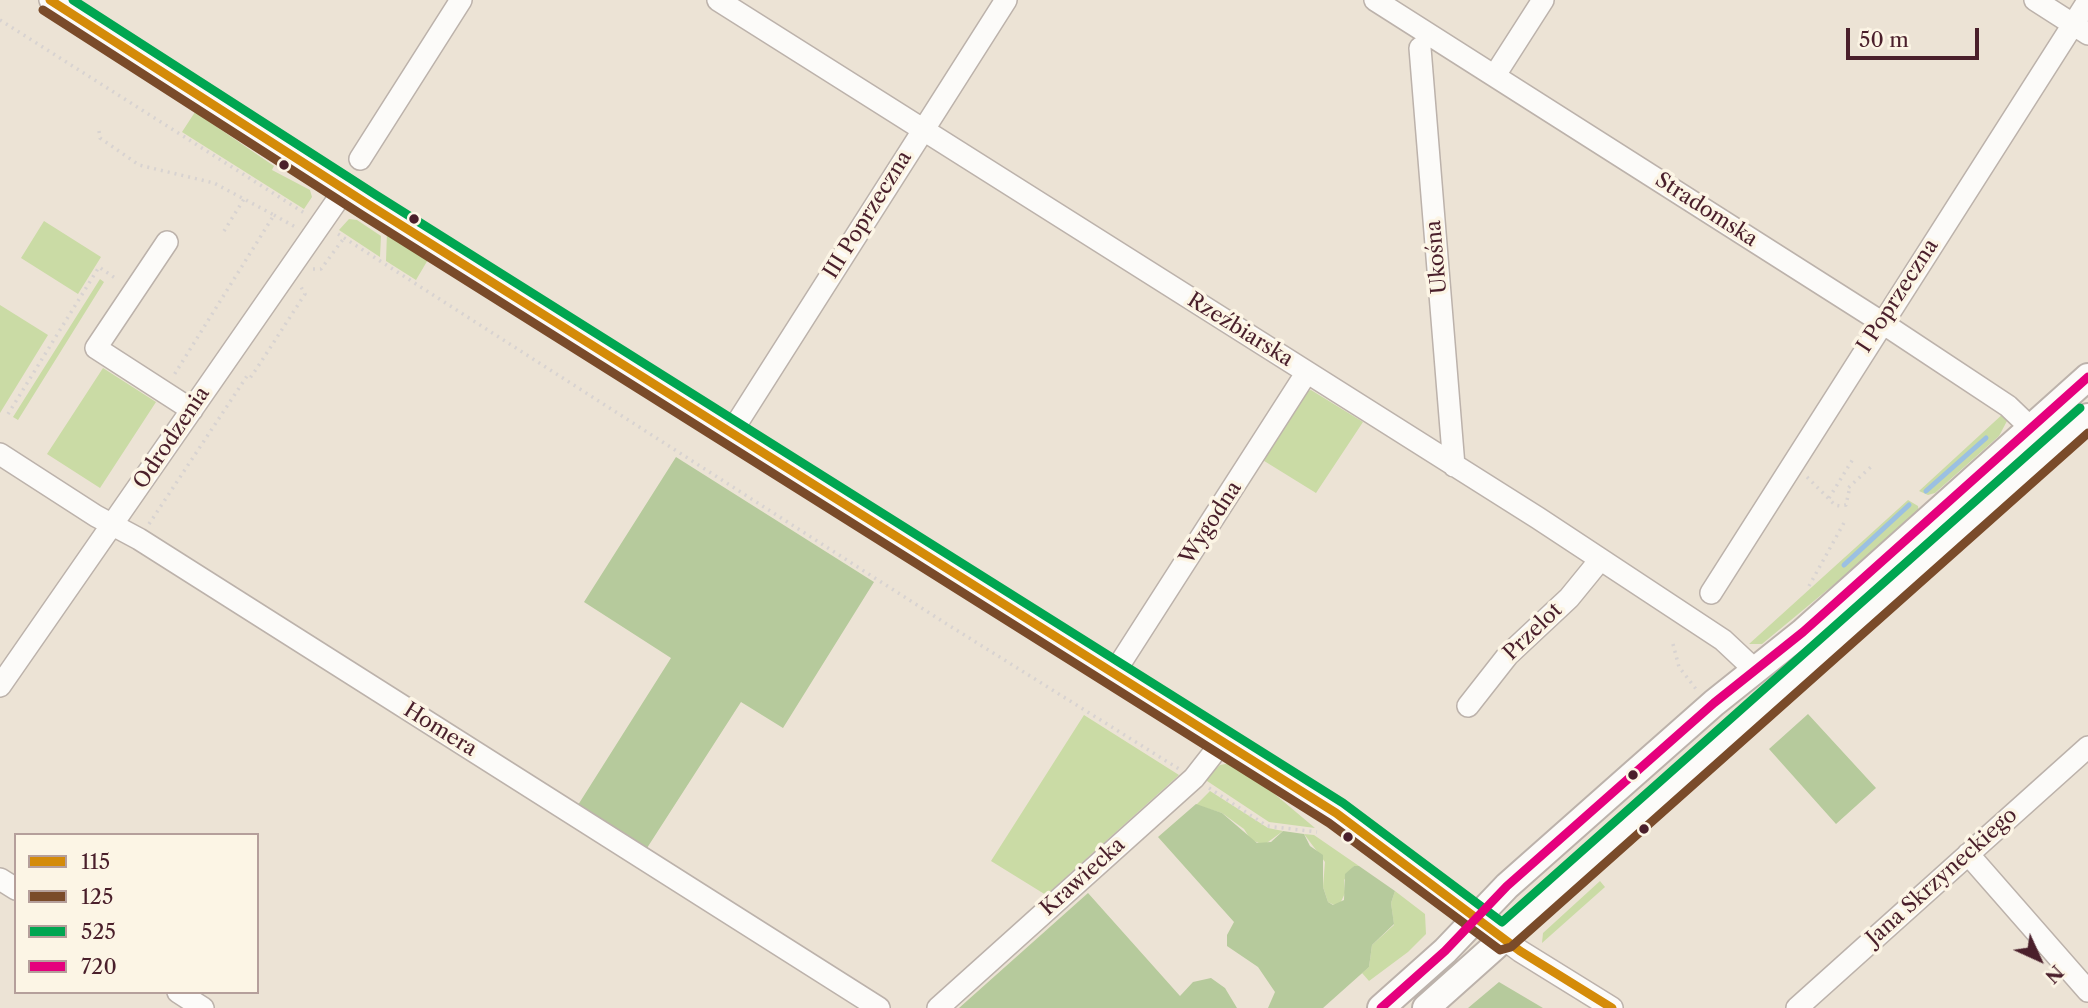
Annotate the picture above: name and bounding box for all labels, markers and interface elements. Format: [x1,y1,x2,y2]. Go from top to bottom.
scale bar [1850,14,1983,58]
text: 50 m [1859,27,1909,52]
street label: III Poprzeczna [819,146,917,284]
unlabelled marker [277,158,291,172]
street label: Stradomska [1650,168,1762,252]
unlabelled marker [407,212,421,226]
street label: Ukośna [1421,219,1453,295]
street label: I Poprzeczna [1852,235,1944,357]
street label: Rzeźbiarska [1183,288,1297,372]
street label: Odrodzenia [129,382,215,494]
street label: Wygodna [1175,477,1247,569]
street label: Przelot [1498,598,1568,666]
street label: Homera [399,698,481,762]
unlabelled marker [1626,768,1640,782]
street label: Jana Skrzyneckiego [1861,803,2023,951]
unlabelled marker [1637,822,1651,836]
unlabelled marker [1341,830,1355,844]
legend [14,833,259,994]
street label: Krawiecka [1036,833,1130,921]
text: 115 [81,849,110,874]
text: 125 [81,884,113,909]
text: 525 [81,919,116,944]
north arrow [2004,924,2074,994]
text: 720 [81,954,117,979]
text: N [2040,960,2068,988]

